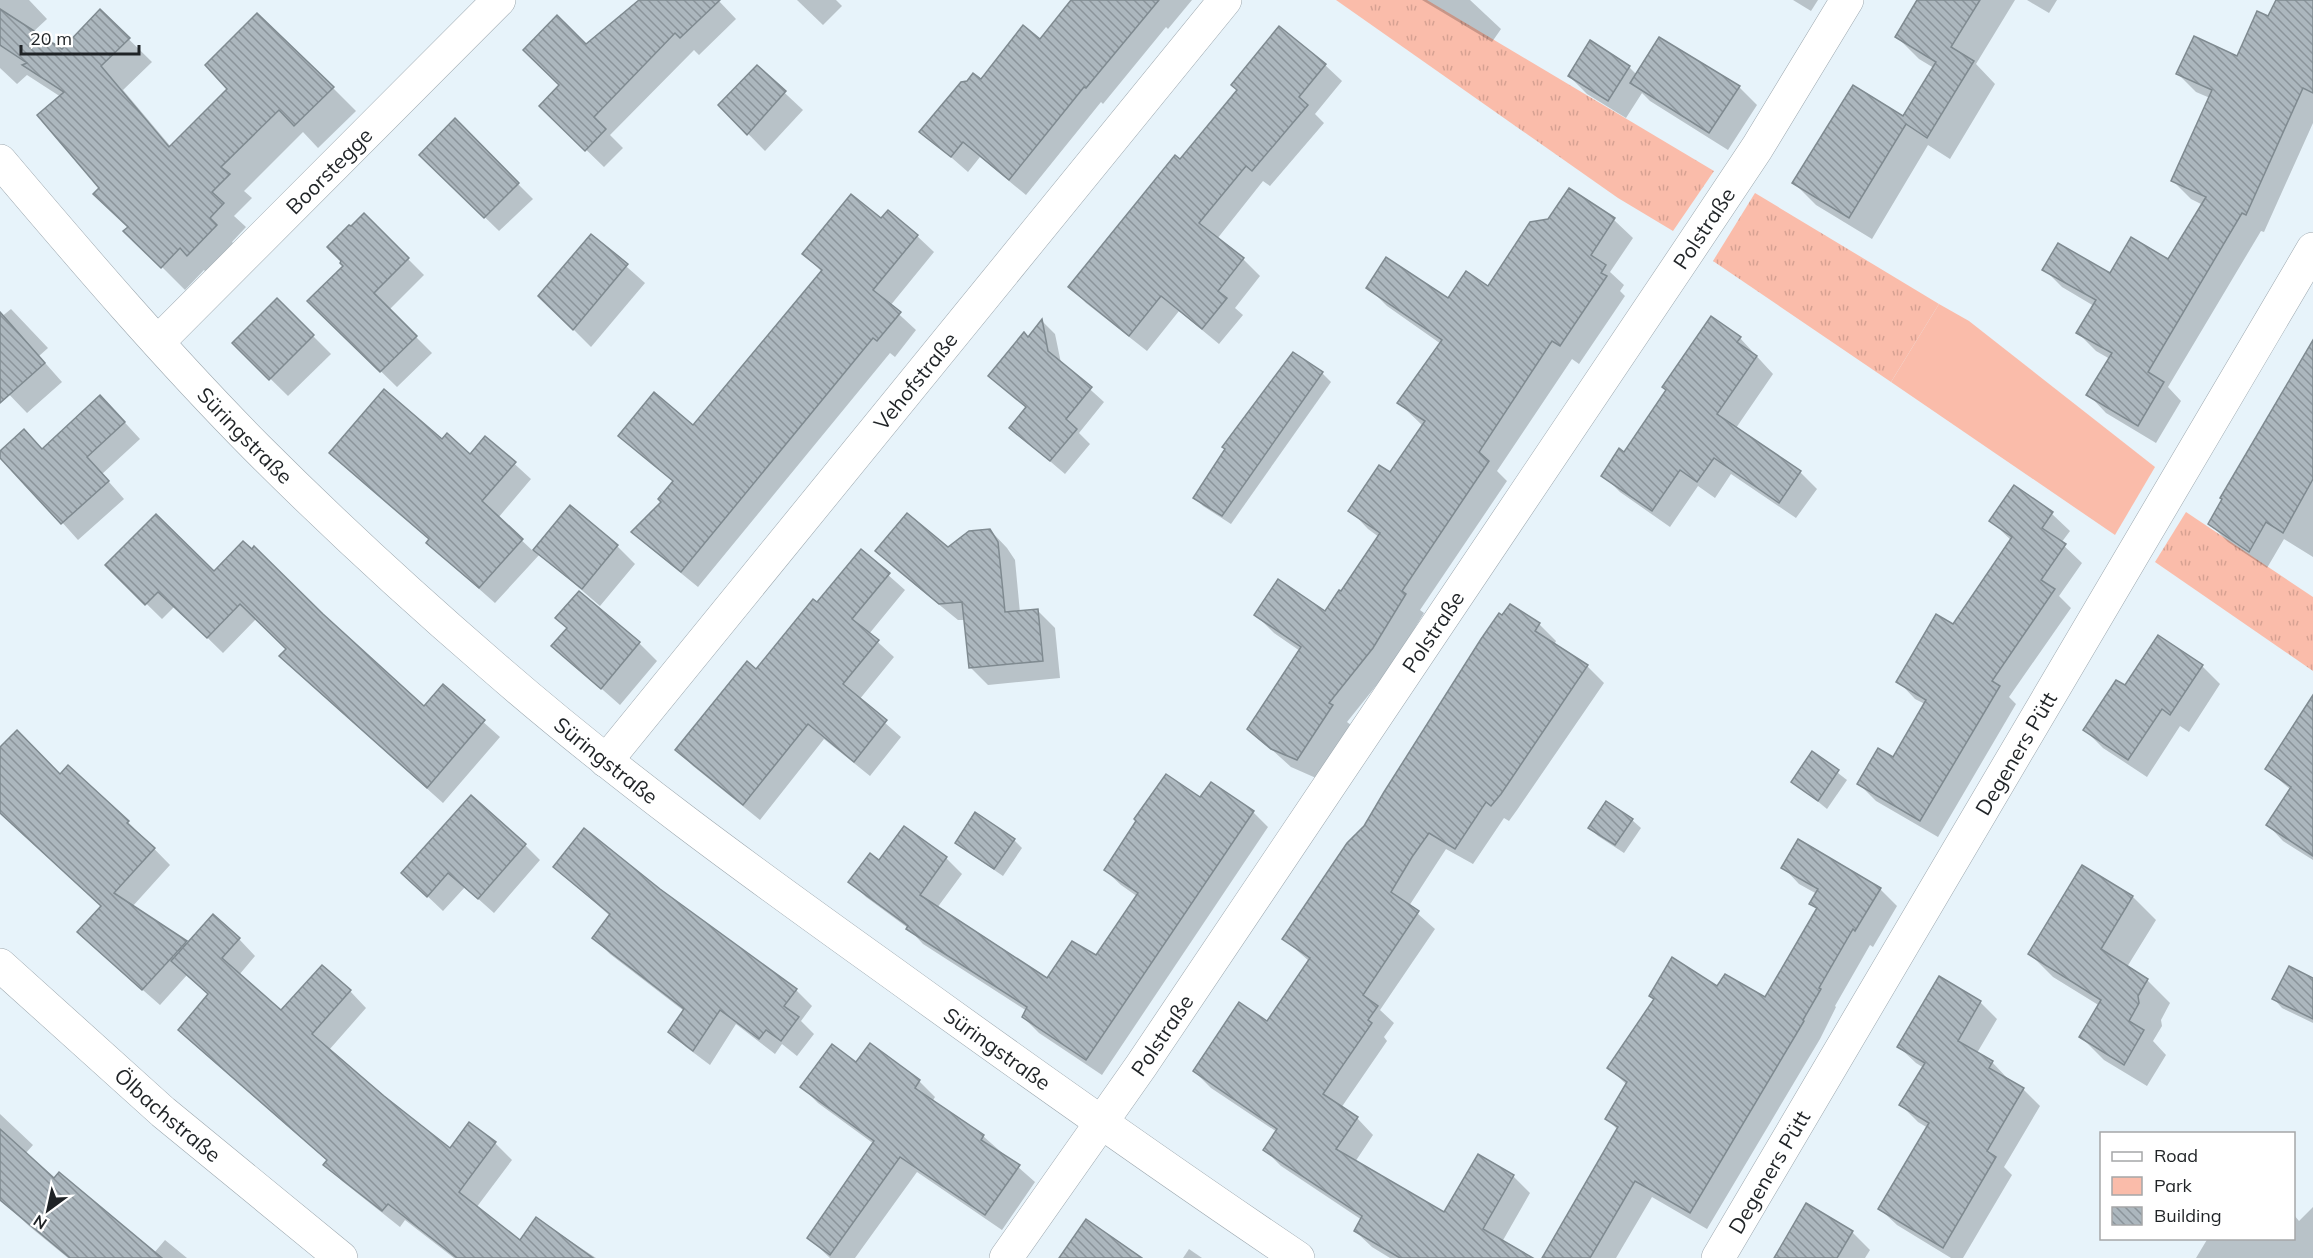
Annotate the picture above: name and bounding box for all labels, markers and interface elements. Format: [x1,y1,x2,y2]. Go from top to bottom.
scale bar [21,18,140,56]
text: 20 m [30,27,72,50]
street label: Boorstegge [280,122,377,219]
street label: Polstraße [1667,182,1740,274]
street label: Vehofstraße [868,327,963,435]
street label: Süringstraße [192,381,298,489]
street label: Polstraße [1396,586,1469,677]
street label: Degeners Pütt [1969,687,2062,819]
street label: Süringstraße [549,711,663,809]
street label: Polstraße [1125,989,1198,1081]
street label: Süringstraße [939,1001,1056,1096]
street label: Ölbachstraße [109,1062,226,1167]
street label: Degeners Pütt [1722,1106,1815,1238]
legend [2100,1132,2295,1240]
text: Road [2154,1144,2198,1167]
text: Park [2154,1174,2193,1197]
north arrow [18,1180,78,1240]
text: Building [2154,1204,2222,1227]
text: N [29,1211,50,1234]

